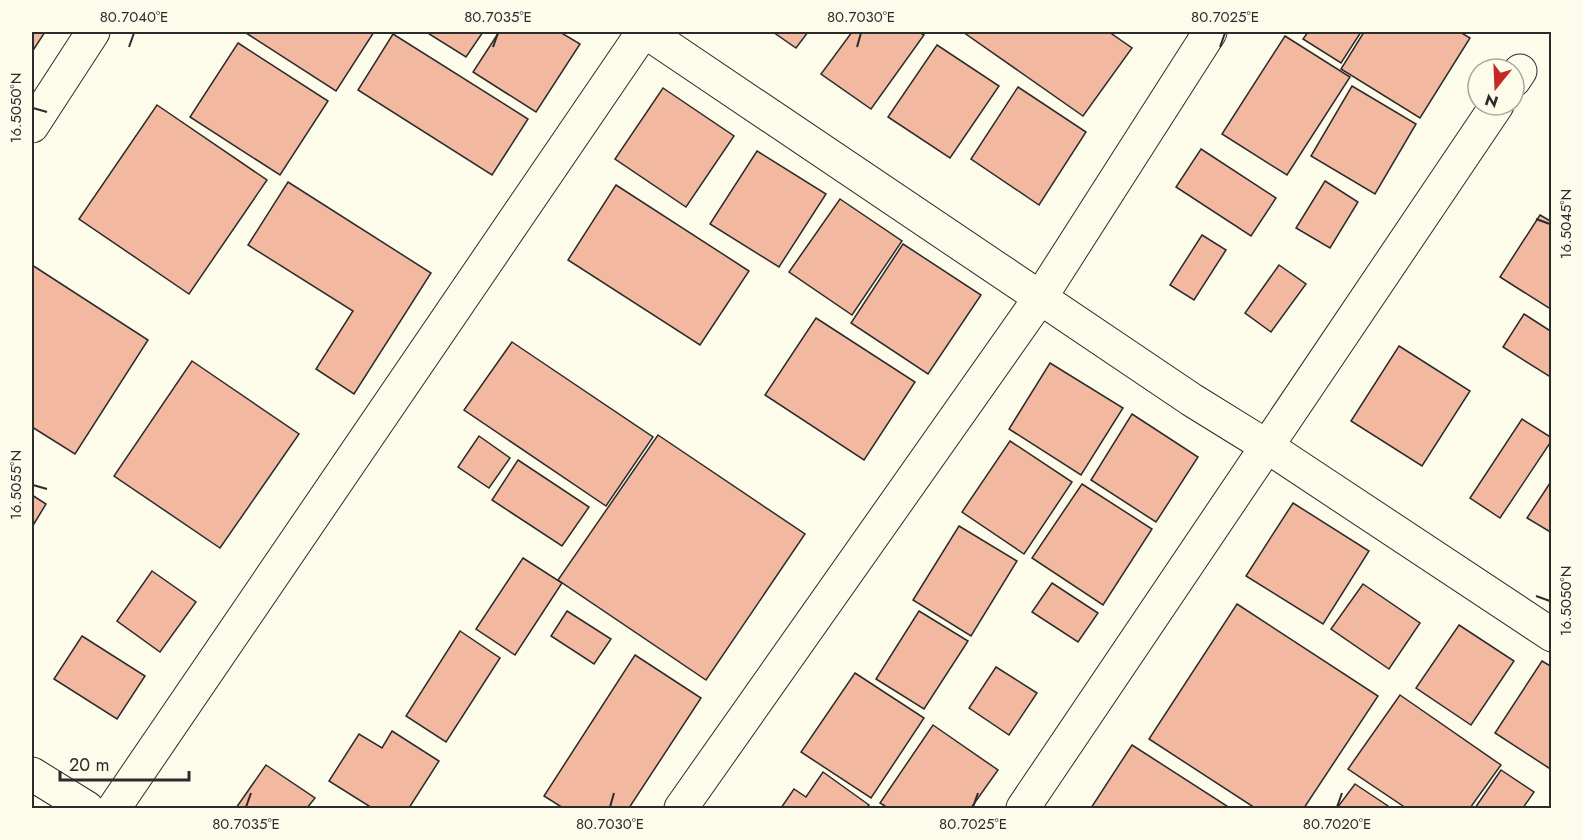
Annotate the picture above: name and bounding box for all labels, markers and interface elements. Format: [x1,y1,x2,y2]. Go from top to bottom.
text: 80.7040°E [100,6,168,28]
text: 80.7035°E [464,6,532,28]
text: 80.7030°E [827,6,895,28]
text: 80.7025°E [1191,6,1259,28]
north arrow [1466,57,1526,117]
text: 16.5050°N [5,73,27,143]
text: N [1482,88,1501,114]
text: 16.5045°N [1555,189,1577,259]
text: 16.5055°N [5,450,27,520]
text: 16.5050°N [1555,566,1577,636]
scale bar [60,744,189,782]
text: 20 m [69,752,109,778]
text: 80.7035°E [212,813,280,835]
text: 80.7030°E [576,813,644,835]
text: 80.7025°E [939,813,1007,835]
text: 80.7020°E [1303,813,1371,835]

